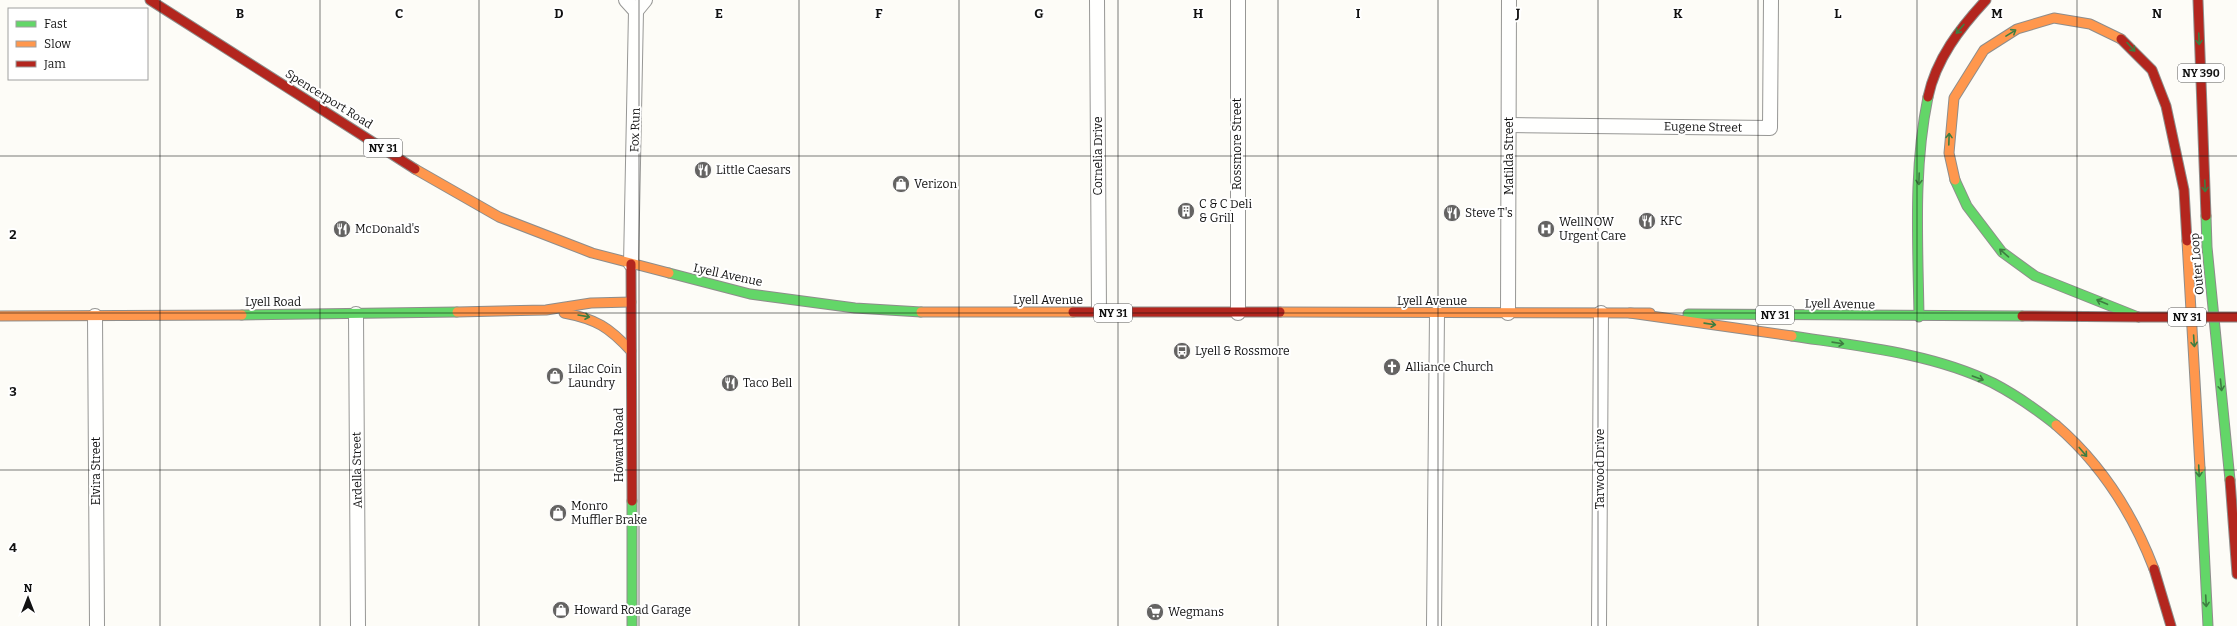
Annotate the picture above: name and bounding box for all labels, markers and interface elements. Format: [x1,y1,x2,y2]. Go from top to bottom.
text: B [236,6,244,21]
text: C [395,6,403,21]
text: D [554,6,564,21]
text: E [715,6,723,21]
text: F [875,6,883,21]
text: G [1034,6,1044,21]
text: H [1193,6,1203,21]
text: I [1356,6,1361,21]
text: J [1515,6,1521,21]
text: K [1673,6,1683,21]
text: L [1834,6,1842,21]
text: M [1991,6,2003,21]
text: N [2152,6,2162,21]
legend [8,8,148,80]
text: Fast [44,17,68,31]
one-way arrow [1956,24,1965,35]
one-way arrow [2005,29,2016,37]
one-way arrow [2196,32,2203,45]
text: Slow [44,37,71,51]
one-way arrow [2127,42,2136,53]
text: Jam [43,57,66,71]
road number: NY 390 [2178,64,2224,82]
street label: Spencerport Road [283,67,375,131]
street label: Rossmore Street [1230,97,1244,190]
street label: Fox Run [627,107,643,152]
street label: Cornelia Drive [1091,116,1105,196]
street label: Matilda Street [1502,116,1516,195]
street label: Eugene Street [1664,119,1743,135]
one-way arrow [1945,133,1953,146]
road number: NY 31 [364,139,402,157]
restaurant icon: Little Caesars [693,160,713,180]
place label: Little Caesars [716,163,791,177]
one-way arrow [1915,172,1923,185]
shop icon: Verizon [891,174,911,194]
place label: Verizon [914,177,957,191]
one-way arrow [2201,179,2209,192]
place label: C & C Deli & Grill [1199,197,1253,225]
building icon: C & C Deli & Grill [1176,201,1196,221]
restaurant icon: Steve T's [1442,203,1462,223]
place label: Steve T's [1465,206,1513,220]
restaurant icon: KFC [1637,211,1657,231]
place label: KFC [1660,214,1683,228]
place label: WellNOW Urgent Care [1559,215,1626,243]
restaurant icon: McDonald's [332,219,352,239]
hospital icon: WellNOW Urgent Care [1536,219,1556,239]
place label: McDonald's [355,222,420,236]
text: 2 [9,227,17,242]
street label: Outer Loop [2187,232,2207,296]
one-way arrow [1999,249,2009,258]
street label: Lyell Avenue [692,261,764,289]
street label: Lyell Avenue [1013,293,1083,307]
street label: Lyell Avenue [1397,294,1467,308]
street label: Lyell Road [245,295,301,309]
street label: Lyell Avenue [1805,296,1875,312]
one-way arrow [2096,298,2108,305]
road number: NY 31 [1094,304,1132,322]
road number: NY 31 [1756,306,1794,324]
road number: NY 31 [2168,308,2206,326]
one-way arrow [577,313,590,321]
one-way arrow [1703,320,1716,328]
one-way arrow [2190,334,2197,347]
one-way arrow [1832,339,1845,347]
bus stop icon: Lyell & Rossmore [1172,341,1192,361]
place label: Lyell & Rossmore [1195,344,1290,358]
church icon: Alliance Church [1382,357,1402,377]
place label: Alliance Church [1405,360,1494,374]
place label: Lilac Coin Laundry [568,362,622,390]
shop icon: Lilac Coin Laundry [545,366,565,386]
restaurant icon: Taco Bell [720,373,740,393]
one-way arrow [1971,375,1983,383]
place label: Taco Bell [743,376,793,390]
one-way arrow [2217,378,2224,391]
text: 3 [9,384,17,399]
street label: Howard Road [612,408,626,482]
street label: Tarwood Drive [1593,429,1607,509]
street label: Ardella Street [349,431,365,508]
street label: Elvira Street [89,436,103,505]
one-way arrow [2079,447,2088,457]
one-way arrow [2196,464,2203,477]
place label: Monro Muffler Brake [571,499,647,527]
shop icon: Monro Muffler Brake [548,503,568,523]
text: 4 [9,540,17,555]
north arrow [8,578,48,618]
text: N [24,582,33,595]
one-way arrow [2203,594,2210,607]
shop icon: Howard Road Garage [551,600,571,620]
supermarket icon: Wegmans [1145,602,1165,622]
place label: Howard Road Garage [574,603,691,617]
place label: Wegmans [1168,605,1224,619]

